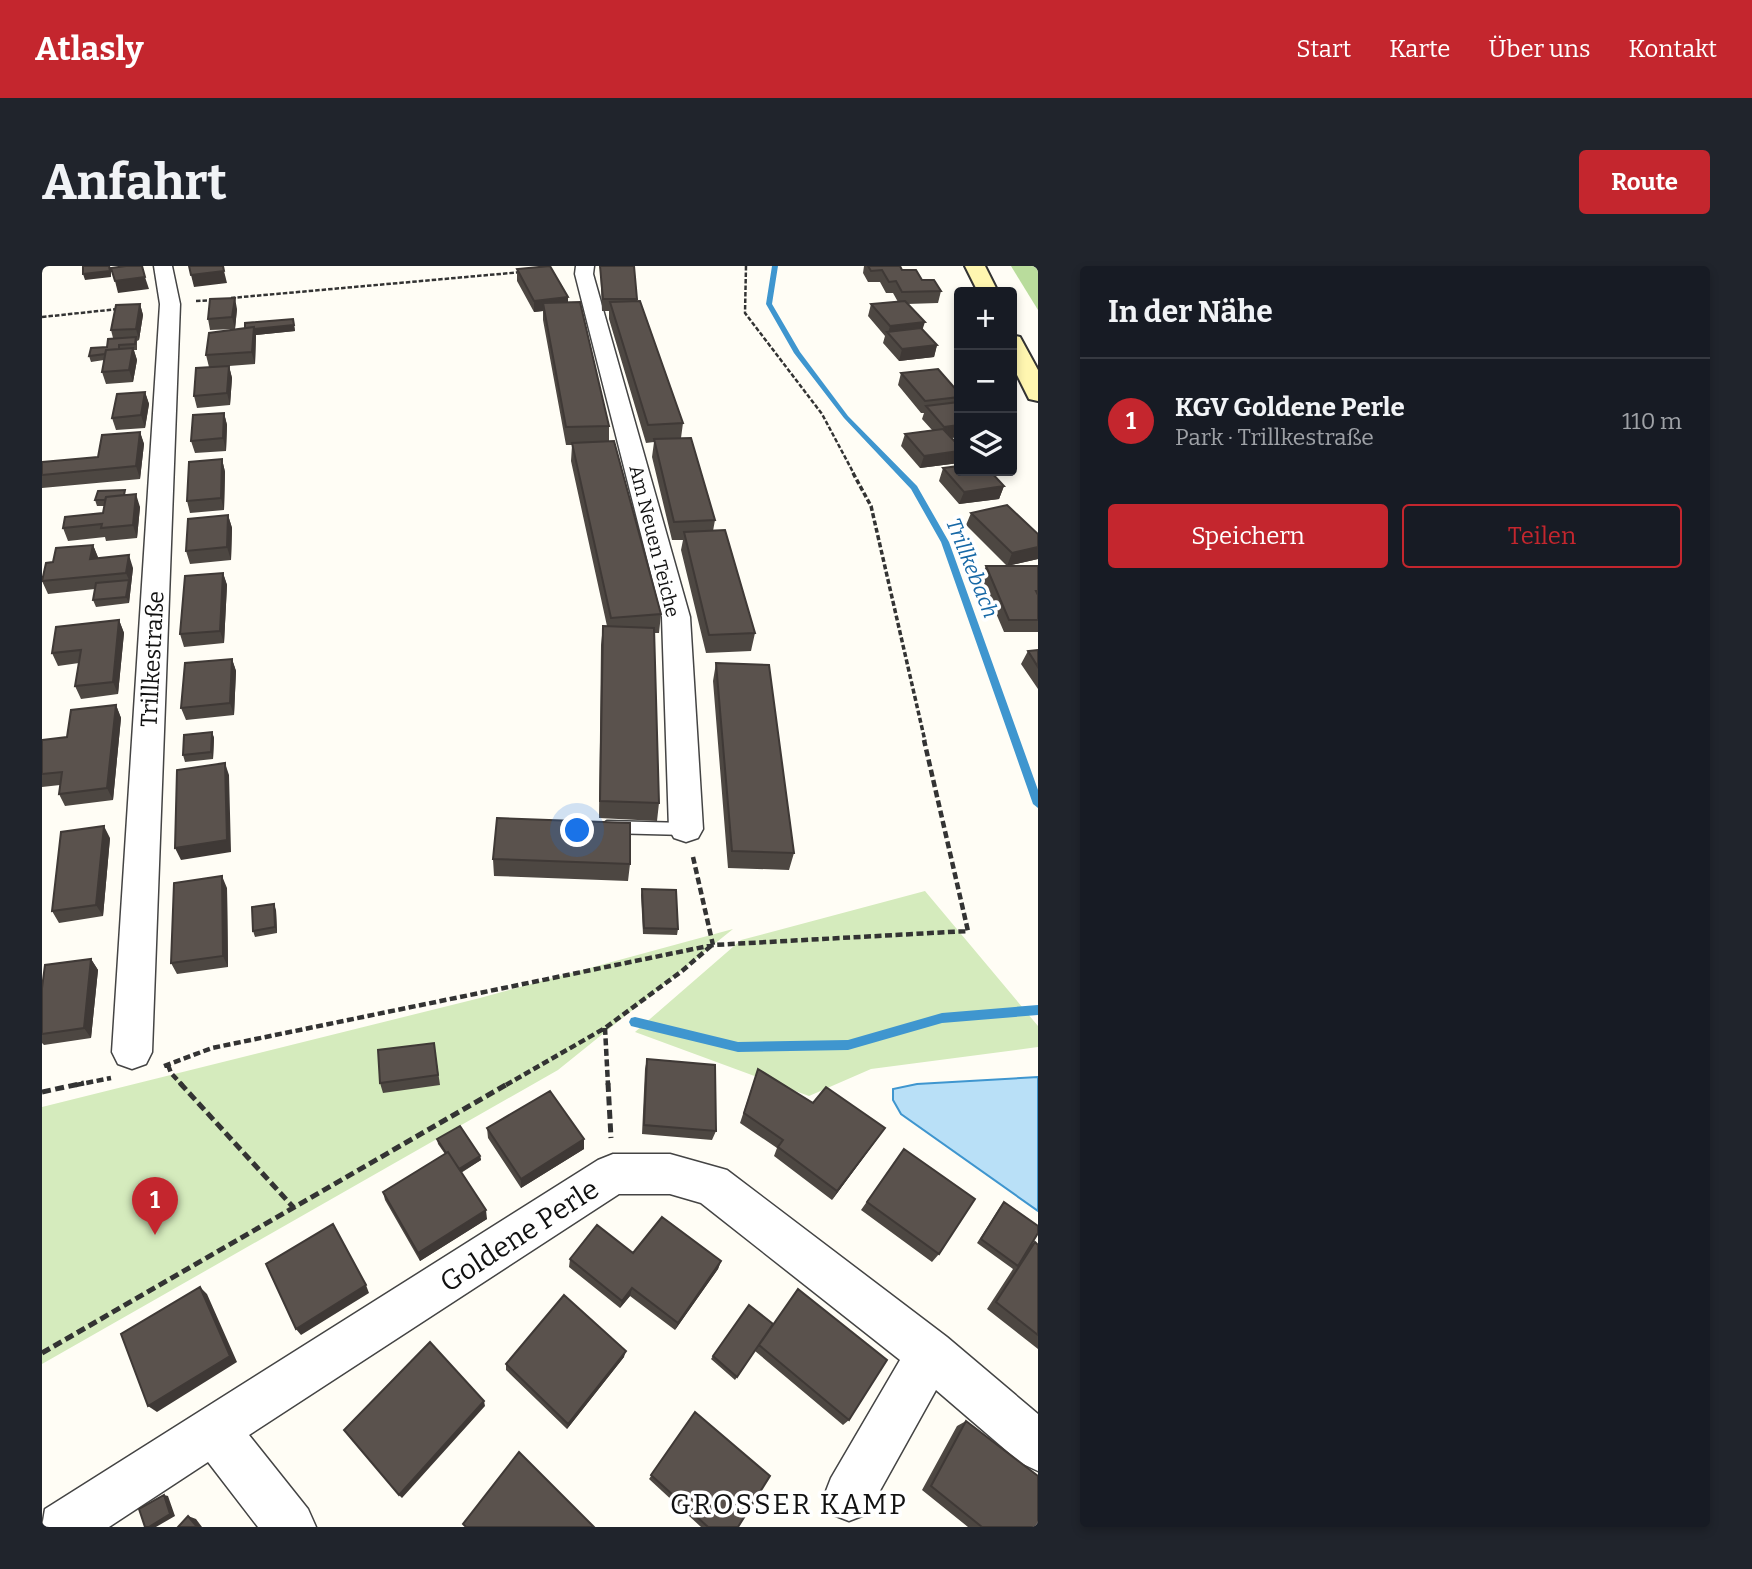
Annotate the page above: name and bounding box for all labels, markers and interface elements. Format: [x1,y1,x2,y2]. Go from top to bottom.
text: Atlasly [35,29,144,69]
text: Start [1296,35,1351,63]
text: Karte [1389,35,1451,63]
text: Über uns [1489,35,1591,63]
text: Kontakt [1629,35,1717,63]
button: Route [1579,150,1710,214]
text: Anfahrt [42,153,227,212]
map controls [954,287,1017,476]
button: + [954,287,1017,350]
text: In der Nähe [1108,294,1273,330]
button: − [954,350,1017,413]
text: KGV Goldene Perle [1175,392,1405,423]
text: 1 [1126,407,1136,435]
text: 110 m [1622,407,1682,435]
button: layers [954,413,1017,476]
text: Park · Trillkestraße [1175,423,1374,451]
street label: Am Neuen Teiche [624,463,685,620]
button: Speichern [1108,504,1388,568]
button: Teilen [1402,504,1682,568]
water label: Trillkebach [940,514,1004,622]
street label: Trillkestraße [134,590,170,728]
your location [560,813,594,847]
street label: Goldene Perle [434,1172,605,1299]
pin: 1 [132,1177,178,1235]
district label: GROSSER KAMP [670,1488,908,1521]

